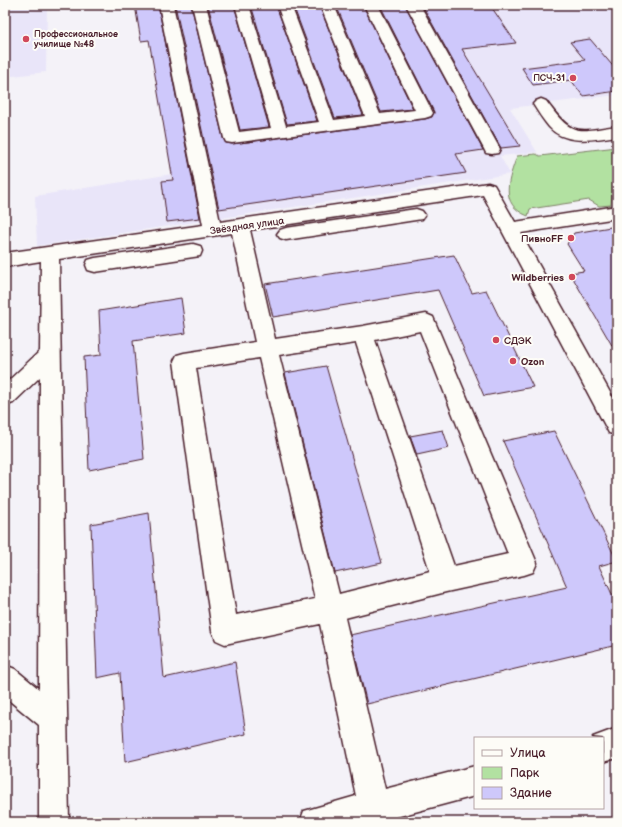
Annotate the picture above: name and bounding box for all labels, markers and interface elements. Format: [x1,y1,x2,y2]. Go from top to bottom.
place label: Профессиональное училище №48 [34,29,118,50]
marker: Профессиональное училище №48 [21,34,31,44]
place label: ПСЧ-31 [533,73,565,84]
marker: ПСЧ-31 [568,73,578,83]
street label: Звёздная улица [209,215,285,237]
place label: ПивноFF [521,233,563,245]
marker: ПивноFF [566,233,576,243]
place label: Wildberries [512,272,564,284]
marker: Wildberries [567,272,577,282]
marker: СДЭК [491,335,501,345]
place label: СДЭК [504,335,532,347]
marker: Ozon [508,356,518,366]
place label: Ozon [521,356,545,368]
legend [474,737,604,809]
text: Улица [510,746,546,761]
text: Парк [510,766,540,781]
text: Здание [510,786,552,801]

